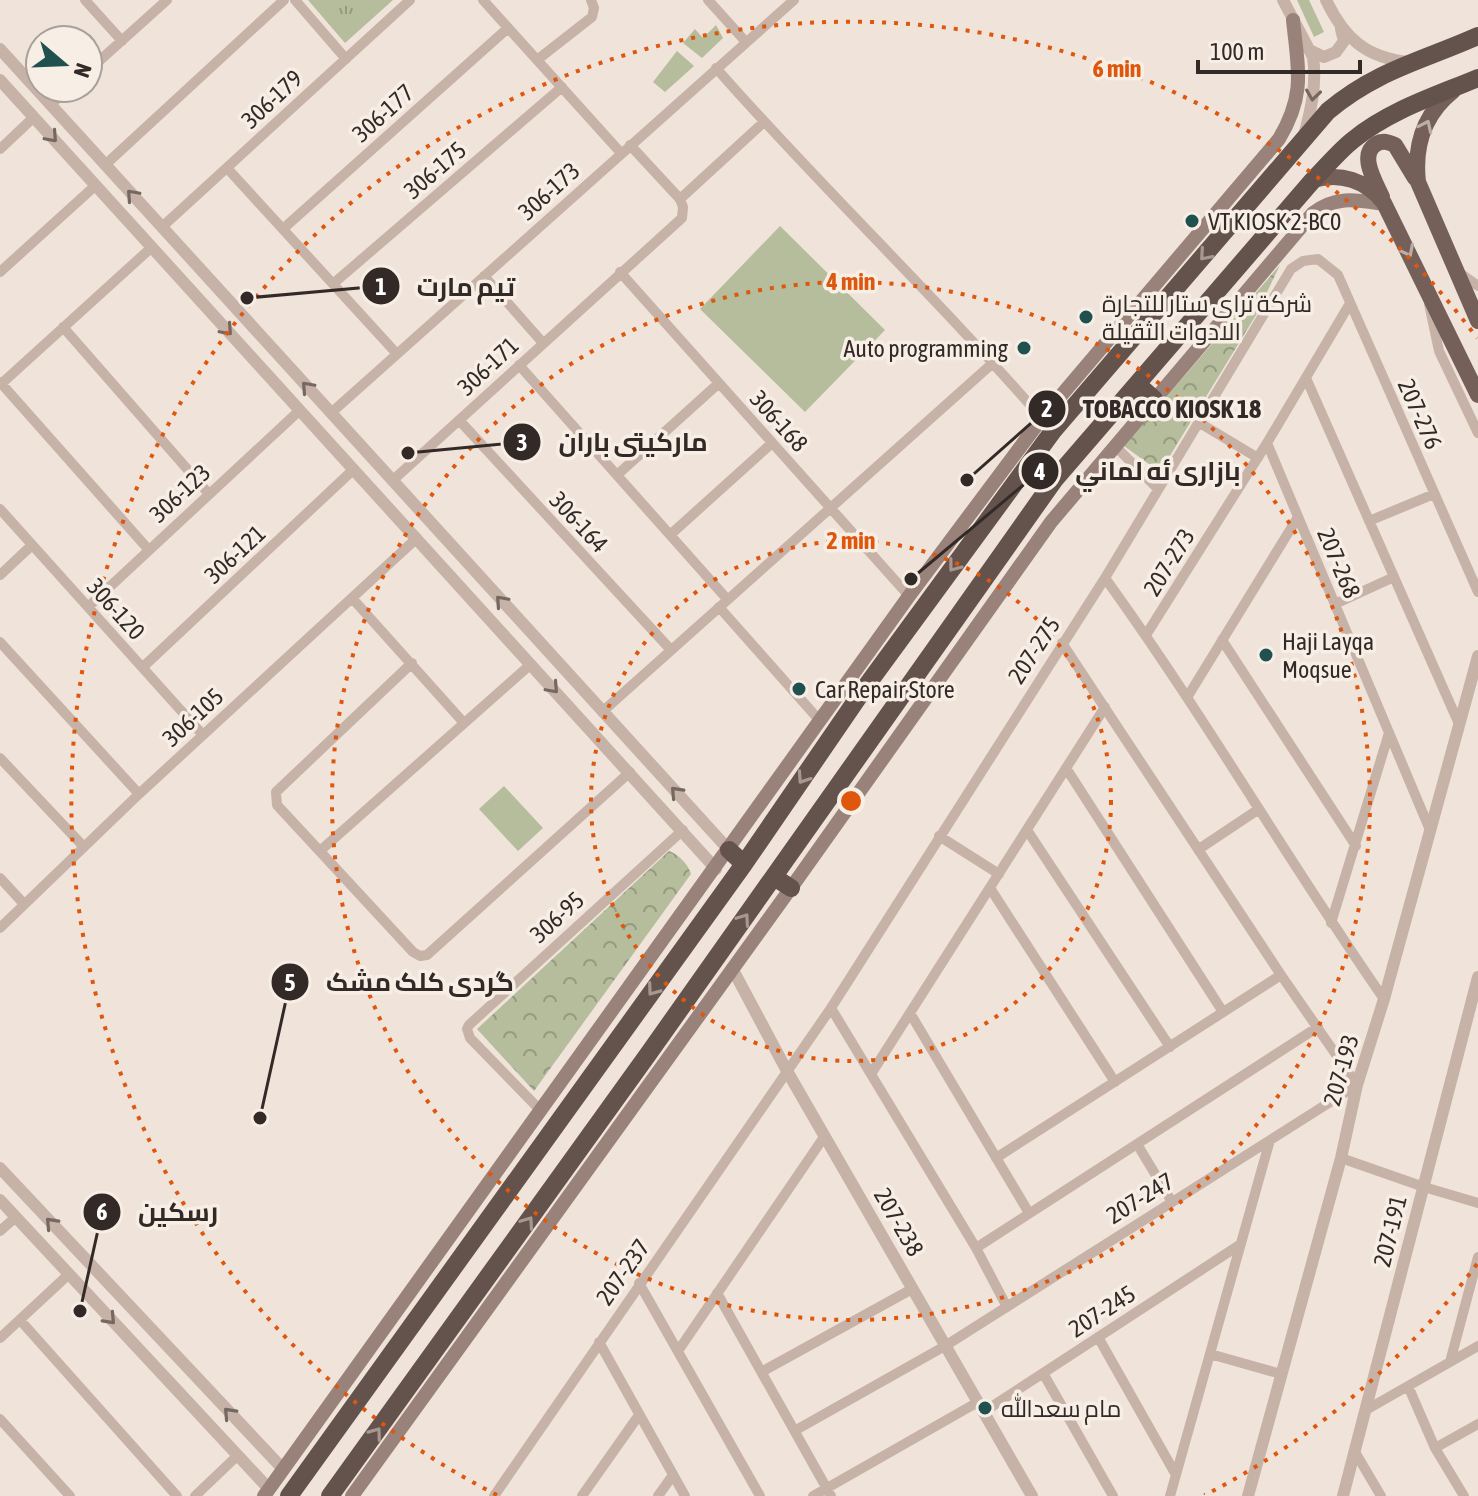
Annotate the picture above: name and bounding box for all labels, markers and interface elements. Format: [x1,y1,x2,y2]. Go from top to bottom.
north arrow [24,24,104,104]
scale bar [1198,24,1360,74]
text: 100 m [1210,38,1264,65]
text: 6 min [1092,55,1142,82]
text: N [69,60,97,81]
street label: 306-179 [236,64,308,134]
street label: 306-177 [347,79,419,147]
one-way arrow [1305,88,1322,101]
one-way arrow [1416,120,1432,135]
one-way arrow [43,128,57,143]
street label: 306-175 [399,136,471,204]
street label: 306-173 [513,157,585,225]
one-way arrow [127,190,142,204]
place label: VT KIOSK 2-BC0 [1208,208,1341,235]
marker: VT KIOSK 2-BC0 [1183,212,1201,230]
one-way arrow [1398,242,1414,257]
one-way arrow [1200,245,1215,260]
callout: تيم مارت [361,261,531,311]
text: 4 min [825,268,876,295]
text: تيم مارت [417,272,516,305]
text: 1 [375,273,387,300]
place label: شركة ترای ستار للتجارة الادوات الثقيلة [1102,290,1312,345]
marker: شركة ترای ستار للتجارة الادوات الثقيلة [1077,308,1095,326]
one-way arrow [218,320,232,335]
street label: 306-171 [452,331,524,401]
place label: Auto programming [844,335,1009,362]
marker: Auto programming [1015,339,1033,357]
street label: 207-276 [1393,375,1447,453]
one-way arrow [302,382,317,397]
callout: TOBACCO KIOSK 18 [1027,384,1277,434]
street label: 306-168 [745,385,813,457]
text: TOBACCO KIOSK 18 [1083,394,1261,424]
text: 2 [1041,395,1053,422]
callout: ماركيتى باران [502,417,724,467]
text: ماركيتى باران [558,427,708,458]
text: 3 [516,429,528,456]
callout: بازارى ئه لماني [1020,446,1257,496]
text: بازارى ئه لماني [1075,456,1241,492]
street label: 306-123 [144,458,216,528]
text: 4 [1033,458,1046,485]
street label: 306-164 [544,486,614,558]
street label: 306-121 [199,519,271,589]
street label: 207-273 [1138,524,1200,600]
street label: 207-268 [1312,524,1366,602]
text: 2 min [826,527,876,554]
one-way arrow [949,557,963,571]
street label: 306-120 [82,573,150,645]
one-way arrow [496,595,510,610]
street label: 207-275 [1003,612,1065,688]
place label: Haji Layqa Moqsue [1282,628,1374,683]
marker: Haji Layqa Moqsue [1257,646,1275,664]
place label: Car Repair Store [815,676,955,703]
one-way arrow [543,679,558,693]
marker: Car Repair Store [790,680,808,698]
street label: 306-105 [157,682,229,752]
one-way arrow [798,769,813,783]
one-way arrow [672,787,686,802]
centre of rings [837,787,865,815]
street label: 306-95 [525,886,589,948]
one-way arrow [734,914,748,928]
callout: گردی کلک مشک [270,957,530,1007]
text: گردی کلک مشک [326,967,514,997]
text: 5 [284,969,296,996]
one-way arrow [648,981,663,995]
street label: 207-193 [1318,1031,1364,1109]
street label: 207-247 [1102,1167,1178,1229]
street label: 207-238 [869,1183,929,1261]
callout: رسکین [82,1187,234,1237]
street label: 207-191 [1368,1193,1412,1269]
text: رسکین [138,1197,218,1228]
text: 6 [96,1198,108,1225]
one-way arrow [518,1216,533,1231]
one-way arrow [47,1218,61,1233]
street label: 207-237 [591,1234,655,1310]
street label: 207-245 [1064,1280,1140,1342]
one-way arrow [100,1309,114,1324]
place label: مام سعدالله [1001,1393,1122,1425]
marker: مام سعدالله [976,1399,994,1417]
one-way arrow [224,1408,238,1423]
one-way arrow [366,1427,380,1442]

